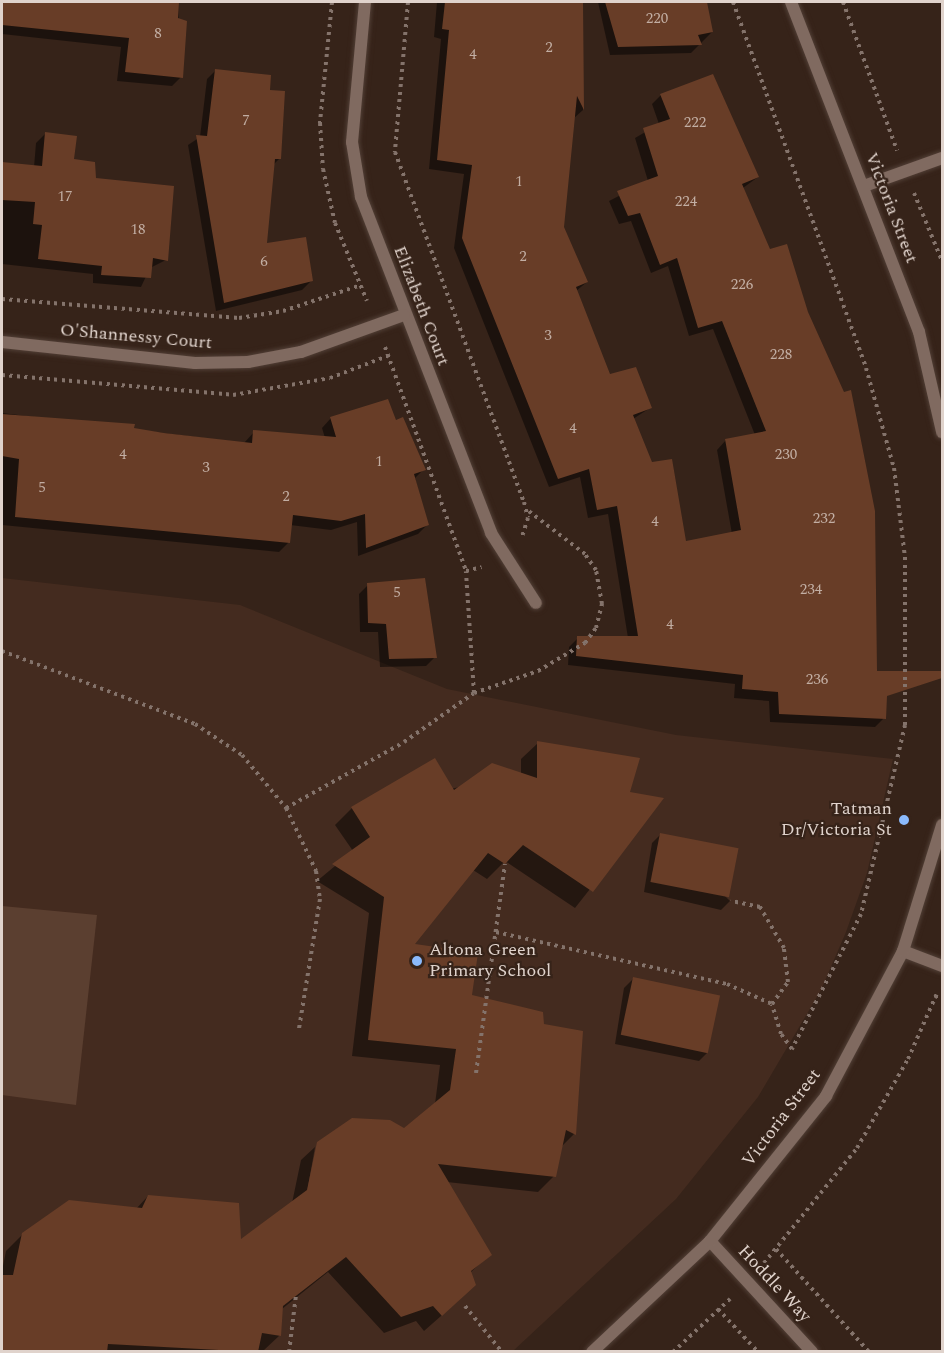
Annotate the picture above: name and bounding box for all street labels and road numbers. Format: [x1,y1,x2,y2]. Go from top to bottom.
street label: Victoria Street [860,150,922,266]
street label: Elizabeth Court [388,243,454,369]
street label: O'Shannessy Court [59,320,213,354]
street label: Victoria Street [738,1065,826,1171]
street label: Hoddle Way [733,1241,815,1327]

